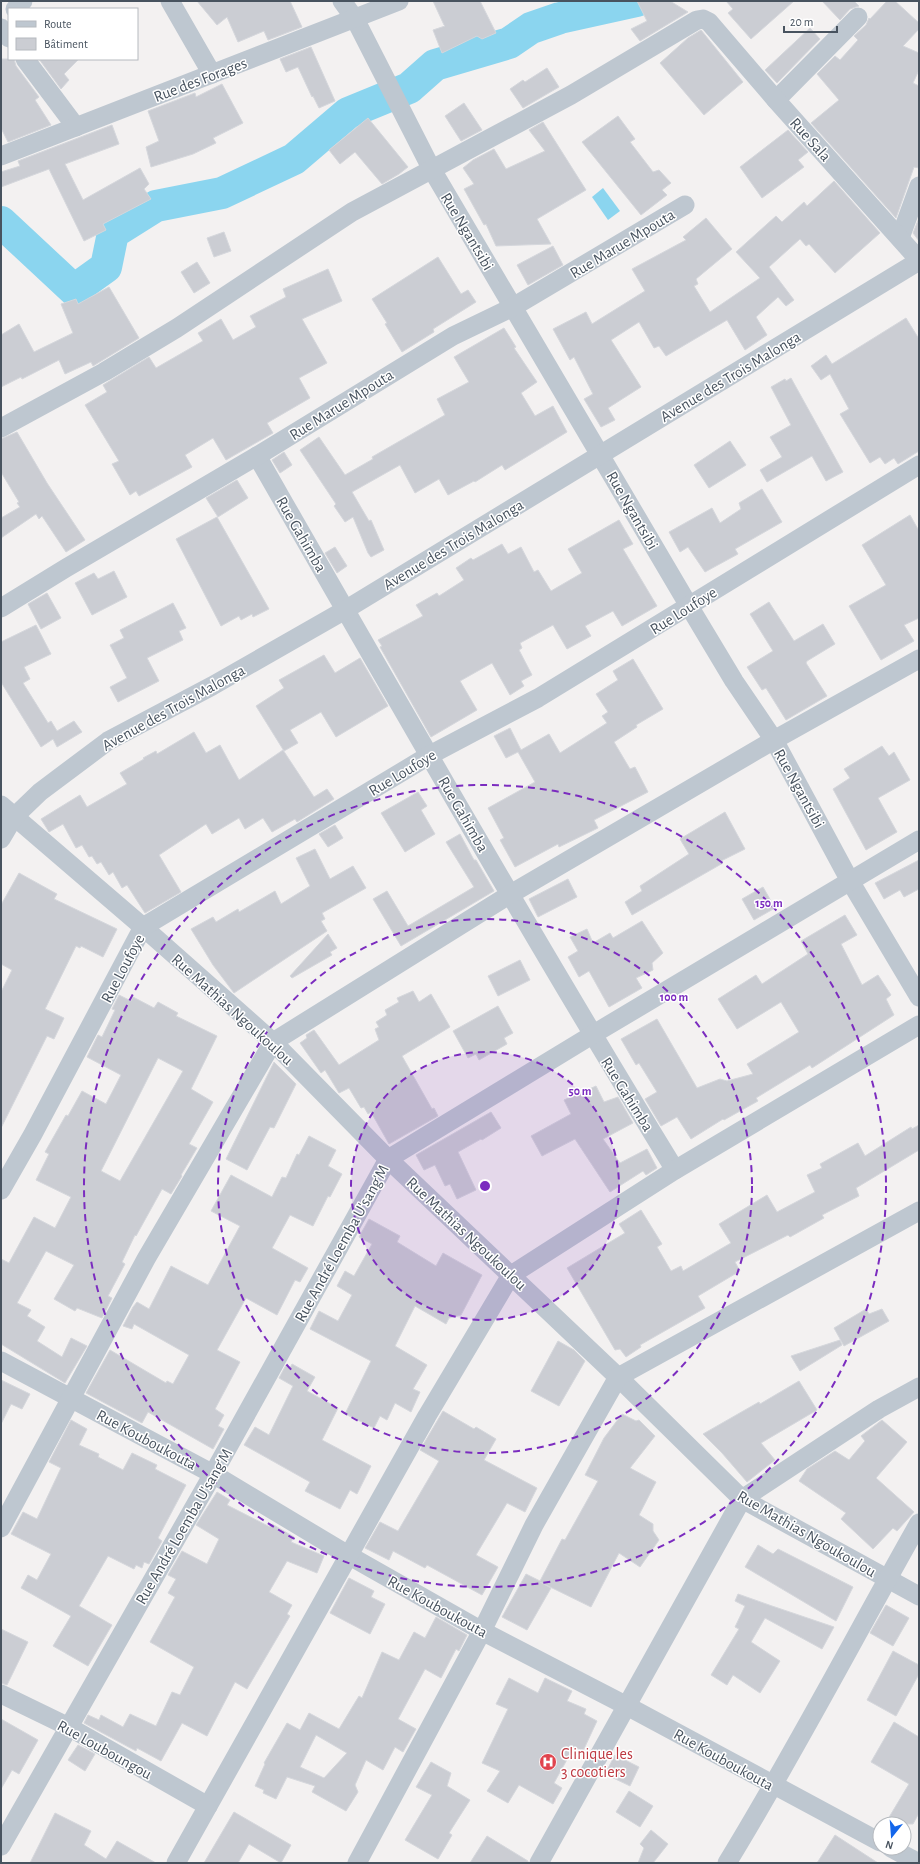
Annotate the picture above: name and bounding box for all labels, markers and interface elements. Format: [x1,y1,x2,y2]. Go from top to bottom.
legend [8,8,138,60]
scale bar [784,8,837,34]
text: 20 m [790,16,813,28]
text: Route [44,18,71,30]
text: Bâtiment [44,38,88,50]
street label: Rue des Forages [152,55,249,105]
street label: Rue Sala [787,115,834,165]
street label: Rue Ngantsibi [438,190,496,273]
street label: Rue Marue Mpouta [567,206,678,281]
street label: Avenue des Trois Malonga [658,329,803,425]
street label: Rue Marue Mpouta [287,367,396,443]
street label: Rue Ngantsibi [603,469,661,552]
street label: Rue Gahimba [273,494,329,575]
street label: Avenue des Trois Malonga [381,497,526,593]
street label: Rue Loufoye [647,584,720,638]
street label: Avenue des Trois Malonga [99,662,248,754]
street label: Rue Ngantsibi [771,746,827,831]
street label: Rue Loufoye [366,747,439,800]
street label: Rue Gahimba [435,774,491,855]
text: 150 m [755,897,783,909]
street label: Rue Loufoye [98,932,148,1006]
street label: Rue Mathias Ngoukoulou [169,951,296,1068]
text: 100 m [660,991,688,1003]
street label: Rue Gahimba [598,1055,656,1134]
text: 50 m [569,1085,592,1097]
street label: Rue André Loemba U'sang'M [292,1162,392,1325]
street label: Rue Mathias Ngoukoulou [403,1174,529,1293]
centre of rings [478,1179,492,1193]
street label: Rue Kouboukouta [94,1407,199,1473]
street label: Rue André Loemba U'sang'M [133,1446,235,1607]
street label: Rue Mathias Ngoukoulou [734,1488,879,1580]
street label: Rue Kouboukouta [385,1573,490,1641]
street label: Rue Louboungou [55,1717,154,1782]
street label: Rue Kouboukouta [671,1726,776,1794]
place label: Clinique les 3 cocotiers [561,1746,633,1780]
hospital icon: Clinique les 3 cocotiers [538,1752,558,1772]
north arrow [872,1816,912,1856]
text: N [884,1839,894,1851]

